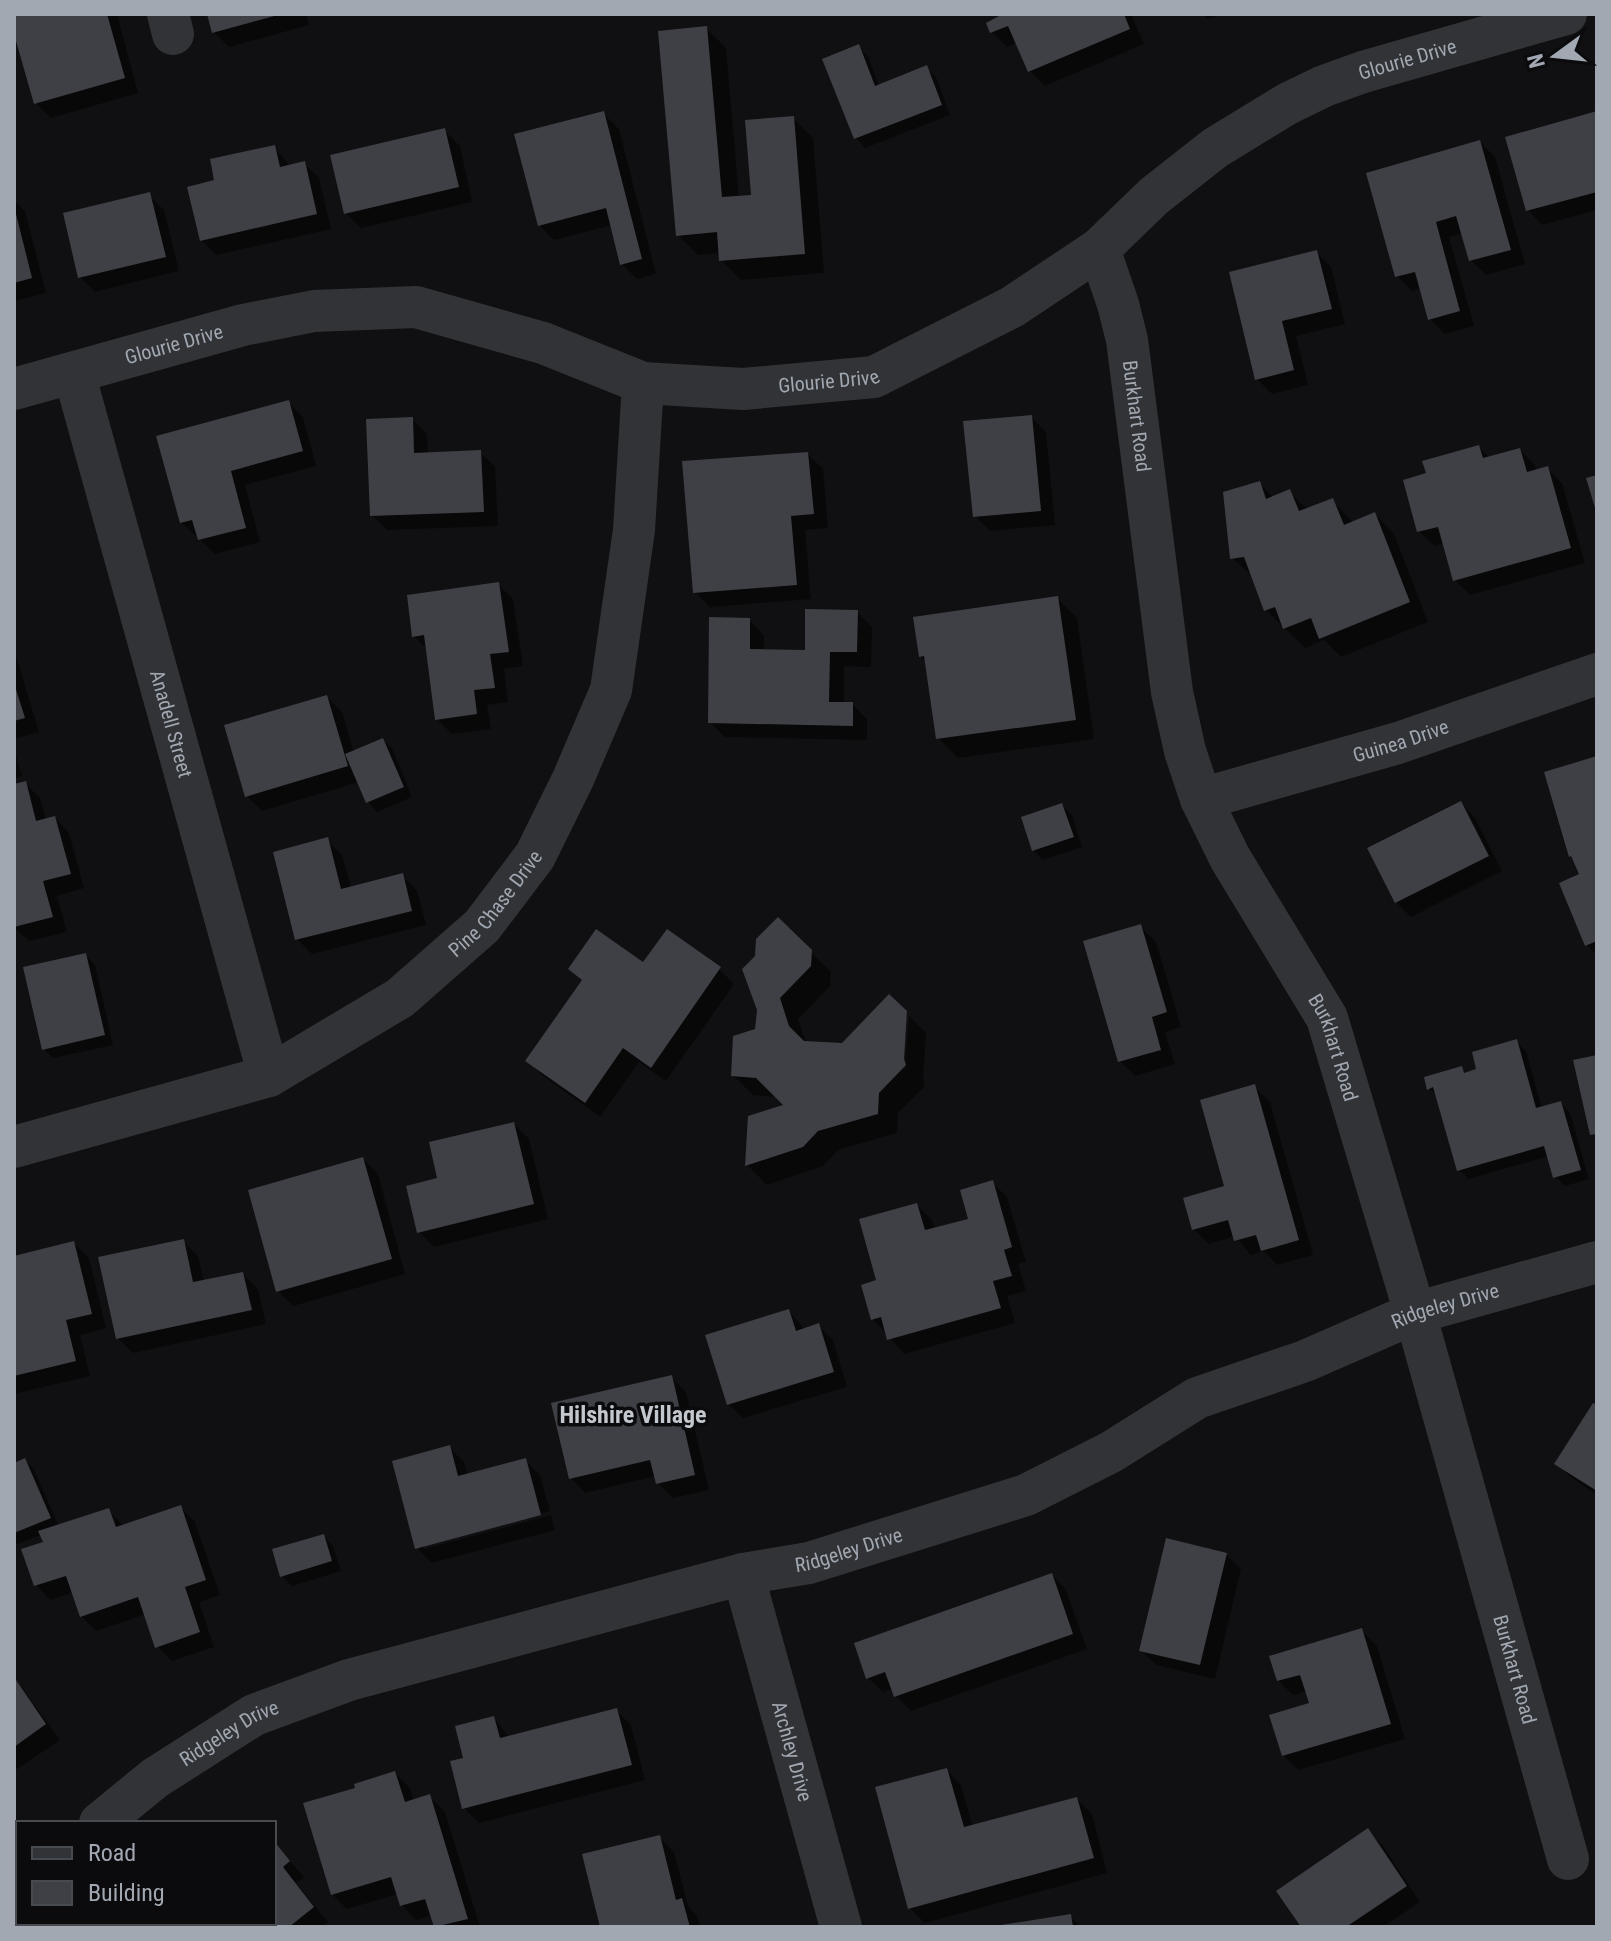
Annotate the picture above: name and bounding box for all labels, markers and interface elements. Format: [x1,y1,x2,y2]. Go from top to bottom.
north arrow [1515,16,1595,96]
street label: Glourie Drive [1356,34,1459,85]
text: N [1522,51,1550,71]
street label: Glourie Drive [122,319,226,369]
street label: Burkhart Road [1118,359,1156,473]
street label: Glourie Drive [777,364,884,398]
street label: Anadell Street [145,667,198,780]
street label: Guinea Drive [1350,714,1452,767]
street label: Pine Chase Drive [443,845,547,962]
street label: Burkhart Road [1303,989,1363,1104]
street label: Ridgeley Drive [1388,1278,1502,1334]
district label: Hilshire Village [559,1401,707,1429]
street label: Ridgeley Drive [793,1523,905,1577]
street label: Burkhart Road [1488,1612,1542,1727]
street label: Ridgeley Drive [175,1695,282,1771]
street label: Archley Drive [767,1698,818,1804]
legend [16,1821,276,1925]
text: Road [88,1839,136,1867]
text: Building [88,1879,165,1907]

